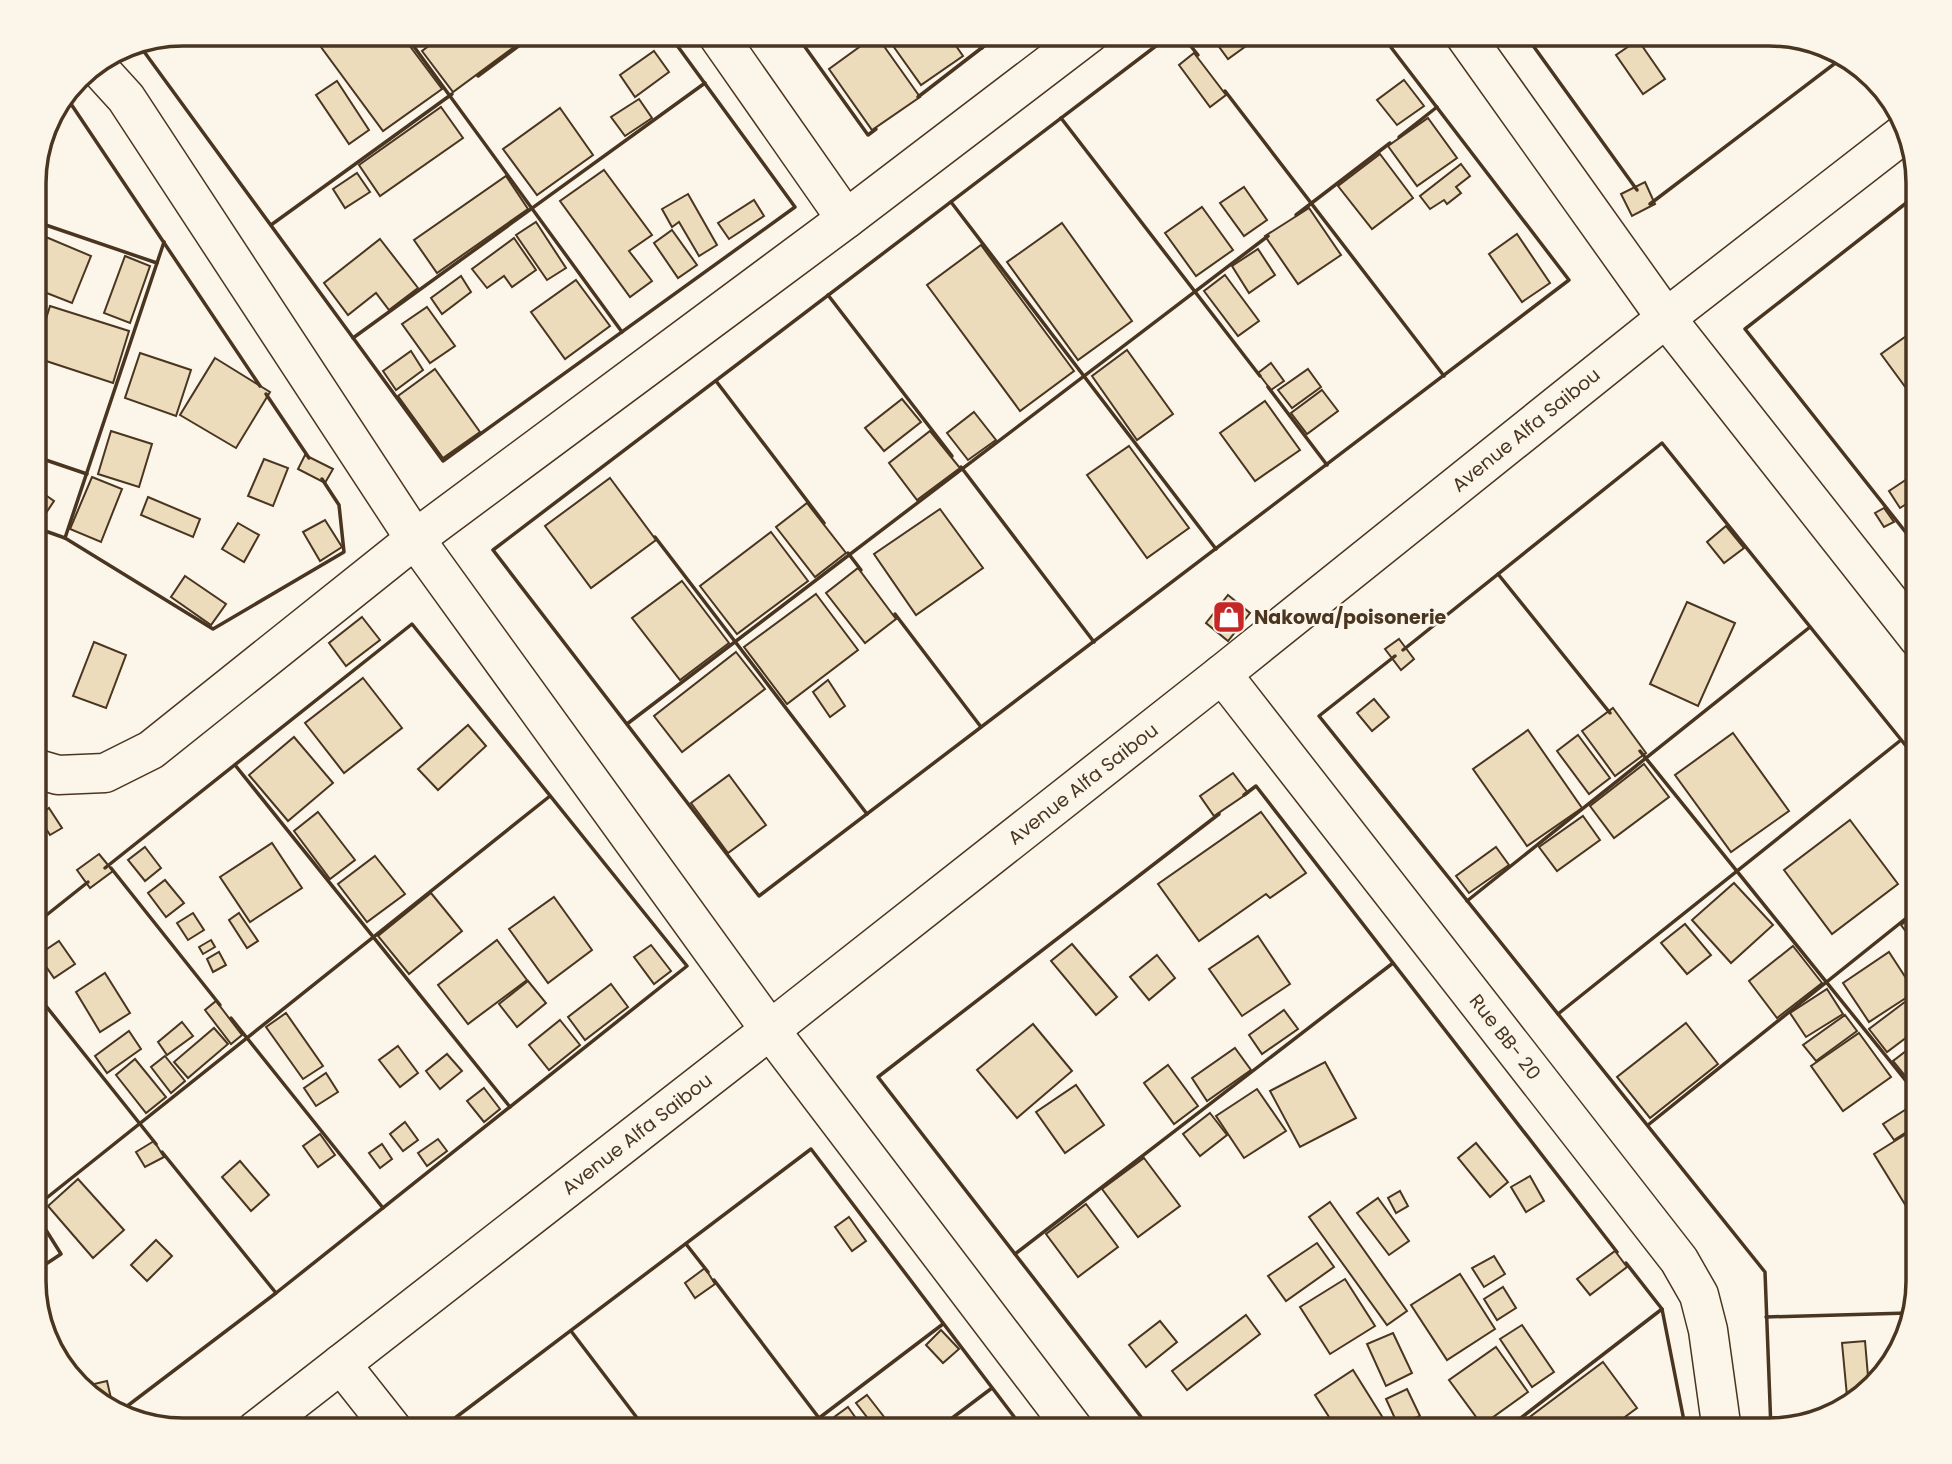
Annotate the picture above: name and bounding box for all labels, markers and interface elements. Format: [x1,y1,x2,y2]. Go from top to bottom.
street label: Avenue Alfa Saibou [1446,362,1606,498]
shop icon: Nakowa/poisonerie [1210,598,1248,636]
place label: Nakowa/poisonerie [1254,604,1447,631]
street label: Avenue Alfa Saibou [1002,717,1164,851]
street label: Rue BB- 20 [1463,988,1547,1086]
street label: Avenue Alfa Saibou [556,1067,718,1201]

